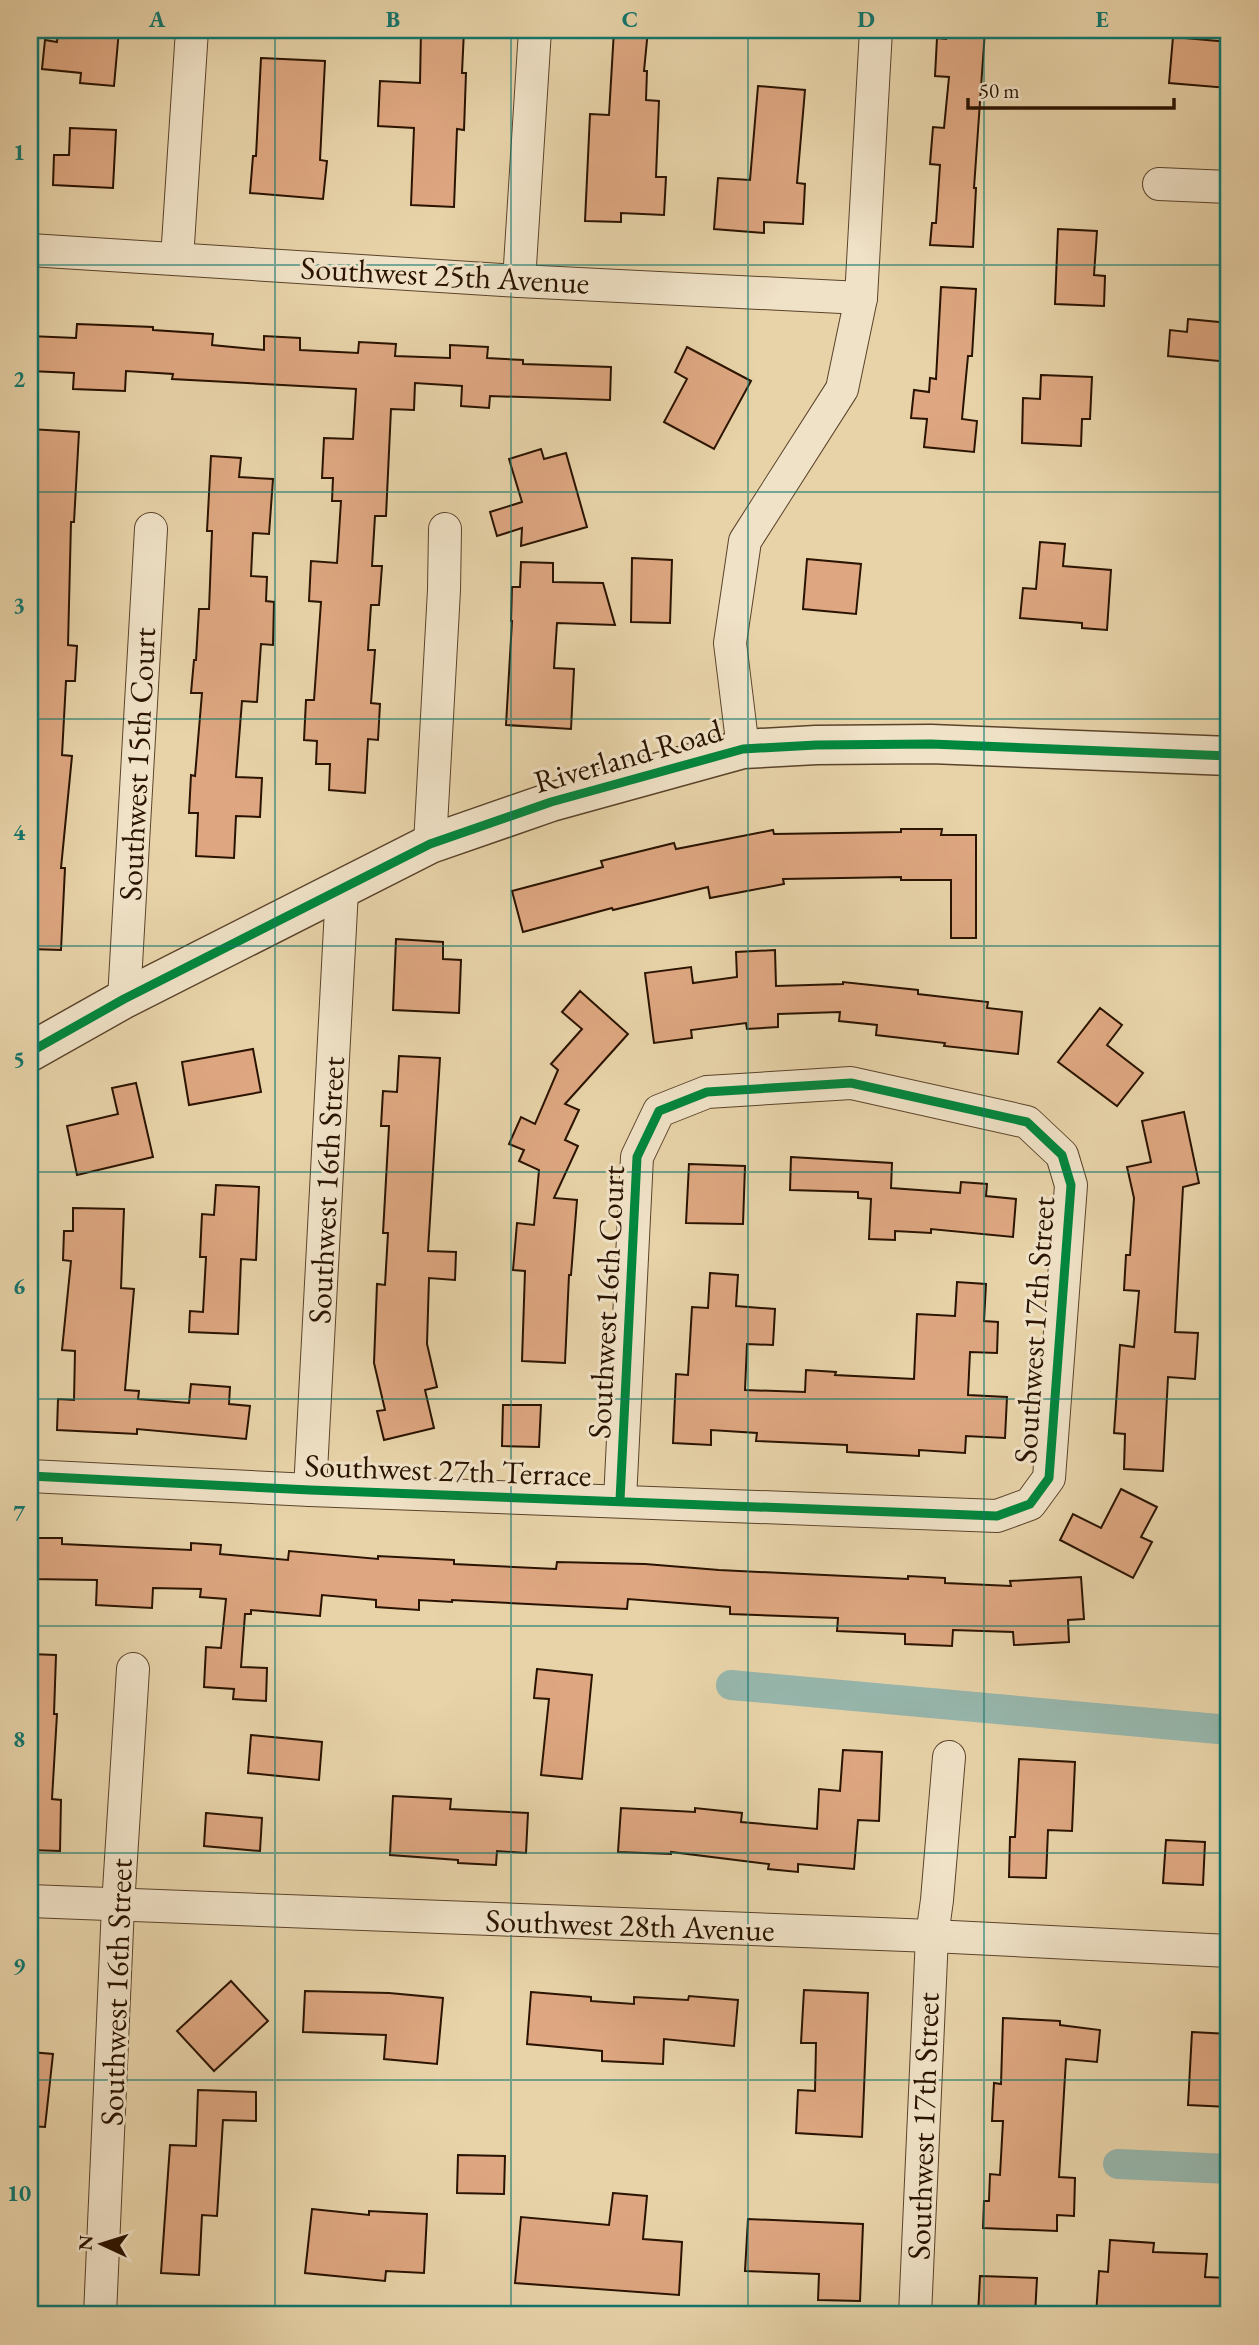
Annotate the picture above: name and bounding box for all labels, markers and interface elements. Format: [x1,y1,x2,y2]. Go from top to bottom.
text: A [148,4,166,34]
text: B [386,4,400,34]
text: C [622,4,638,34]
text: D [857,4,875,34]
text: E [1095,4,1109,34]
scale bar [968,66,1175,110]
text: 50 m [979,77,1020,104]
text: 1 [13,137,25,167]
street label: Southwest 25th Avenue [300,246,590,304]
text: 2 [13,364,25,394]
text: 3 [13,590,25,620]
street label: Southwest 15th Court [109,626,165,902]
street label: Riverland Road [529,709,728,803]
text: 4 [13,817,26,847]
text: 5 [13,1044,25,1074]
street label: Southwest 16th Street [298,1055,354,1325]
street label: Southwest 16th Court [578,1164,634,1440]
street label: Southwest 17th Street [1004,1195,1064,1465]
text: 6 [13,1271,25,1301]
street label: Southwest 27th Terrace [304,1444,592,1496]
text: 7 [13,1498,26,1528]
text: 8 [13,1724,25,1754]
street label: Southwest 16th Street [90,1858,142,2126]
street label: Southwest 28th Avenue [485,1899,775,1951]
text: 9 [13,1951,25,1981]
street label: Southwest 17th Street [897,1992,949,2260]
text: 10 [7,2178,31,2208]
north arrow [66,2208,136,2278]
text: N [73,2234,99,2251]

